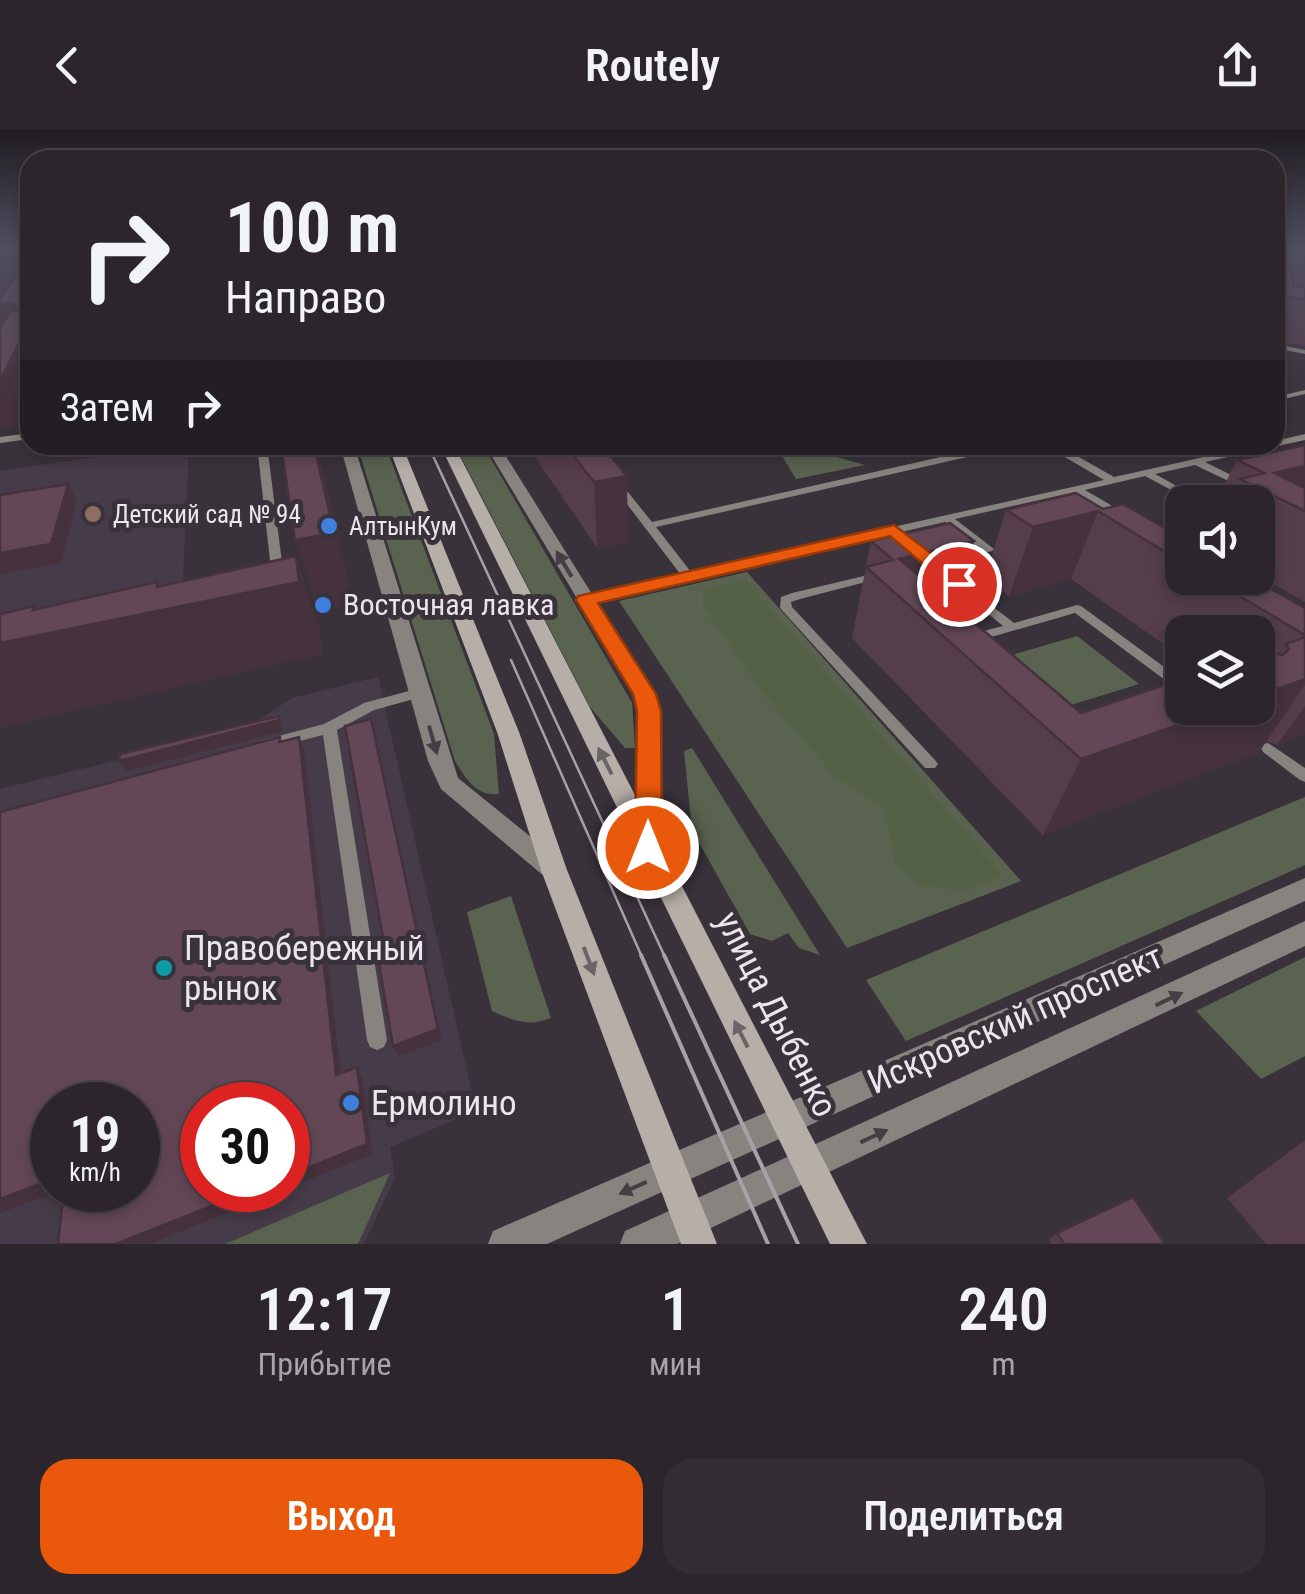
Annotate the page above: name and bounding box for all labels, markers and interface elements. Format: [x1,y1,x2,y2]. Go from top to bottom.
icon: back [40,38,95,93]
icon: share [1210,38,1265,93]
text: Routely [585,39,720,92]
text: 100 m [225,187,399,269]
icon: right [60,190,190,320]
text: Направо [225,271,386,324]
icon: right [175,380,230,435]
text: Затем [60,386,155,430]
map controls [1165,485,1275,725]
button: sound [1165,485,1275,595]
place label: Детский сад № 94 [113,500,301,529]
marker: Детский сад № 94 [82,503,104,525]
place label: АлтынКум [349,512,457,541]
marker: АлтынКум [318,515,340,537]
pin [917,542,1002,627]
one-way arrow [556,550,573,578]
icon: arrive [932,557,987,612]
place label: Восточная лавка [343,587,554,622]
marker: Восточная лавка [312,594,334,616]
button: layers [1165,615,1275,725]
one-way arrow [426,725,441,756]
one-way arrow [597,746,614,775]
position arrow [596,796,700,900]
street label: улица Дыбенко [707,905,846,1124]
place label: Правобережный рынок [184,928,425,1009]
street label: Искровский проспект [861,936,1169,1103]
one-way arrow [582,946,598,976]
marker: Правобережный рынок [153,957,175,979]
one-way arrow [1155,990,1184,1007]
one-way arrow [733,1020,750,1049]
speed limit sign: 30 [180,1082,310,1212]
place label: Ермолино [371,1083,517,1124]
marker: Ермолино [340,1092,362,1114]
text: 19 [70,1106,120,1164]
one-way arrow [860,1127,889,1144]
text: km/h [69,1158,121,1187]
one-way arrow [618,1180,648,1196]
text: 12:17 [256,1274,393,1345]
text: 1 [660,1274,691,1345]
text: 240 [958,1274,1049,1345]
text: Прибытие [257,1345,392,1383]
text: мин [649,1345,702,1383]
text: m [992,1345,1016,1383]
button: Выход [40,1459,643,1574]
button: Поделиться [663,1459,1265,1574]

